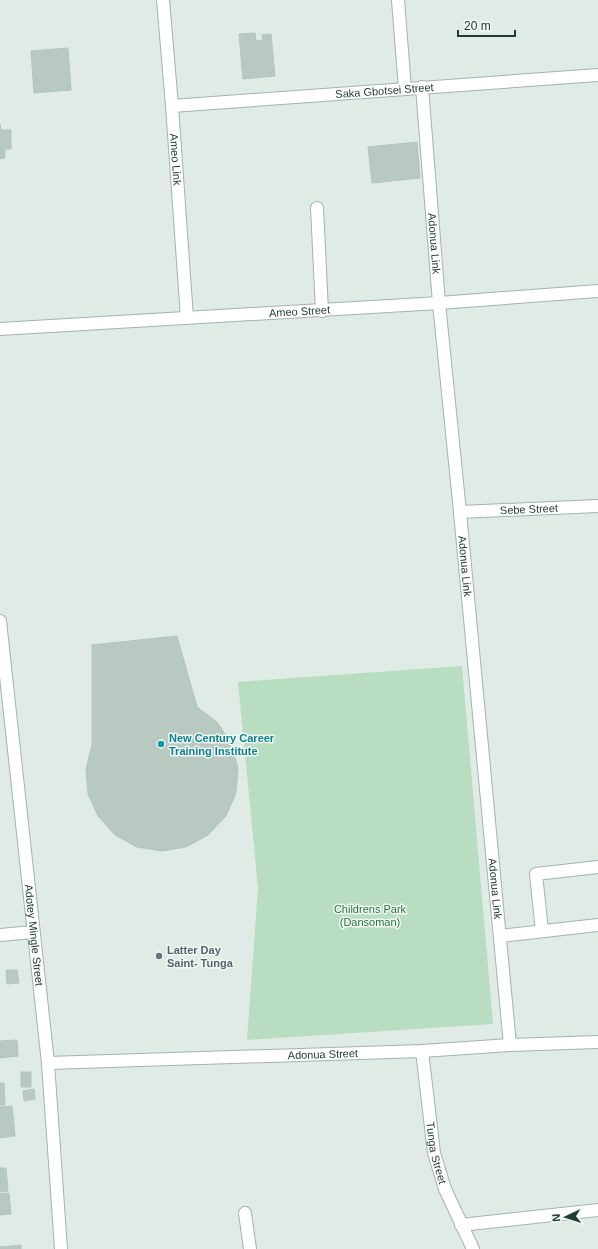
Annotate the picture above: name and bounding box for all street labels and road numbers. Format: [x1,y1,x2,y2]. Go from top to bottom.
street label: Saka Gbotsei Street [335,81,434,100]
street label: Ameo Link [168,133,184,186]
street label: Adonua Link [426,213,443,275]
street label: Ameo Street [269,303,330,319]
street label: Sebe Street [500,502,558,516]
street label: Adonua Link [456,535,474,598]
street label: Adonua Link [486,858,504,920]
street label: Adotey Mingle Street [23,884,46,987]
street label: Adonua Street [287,1047,358,1061]
street label: Tunga Street [424,1121,449,1185]

